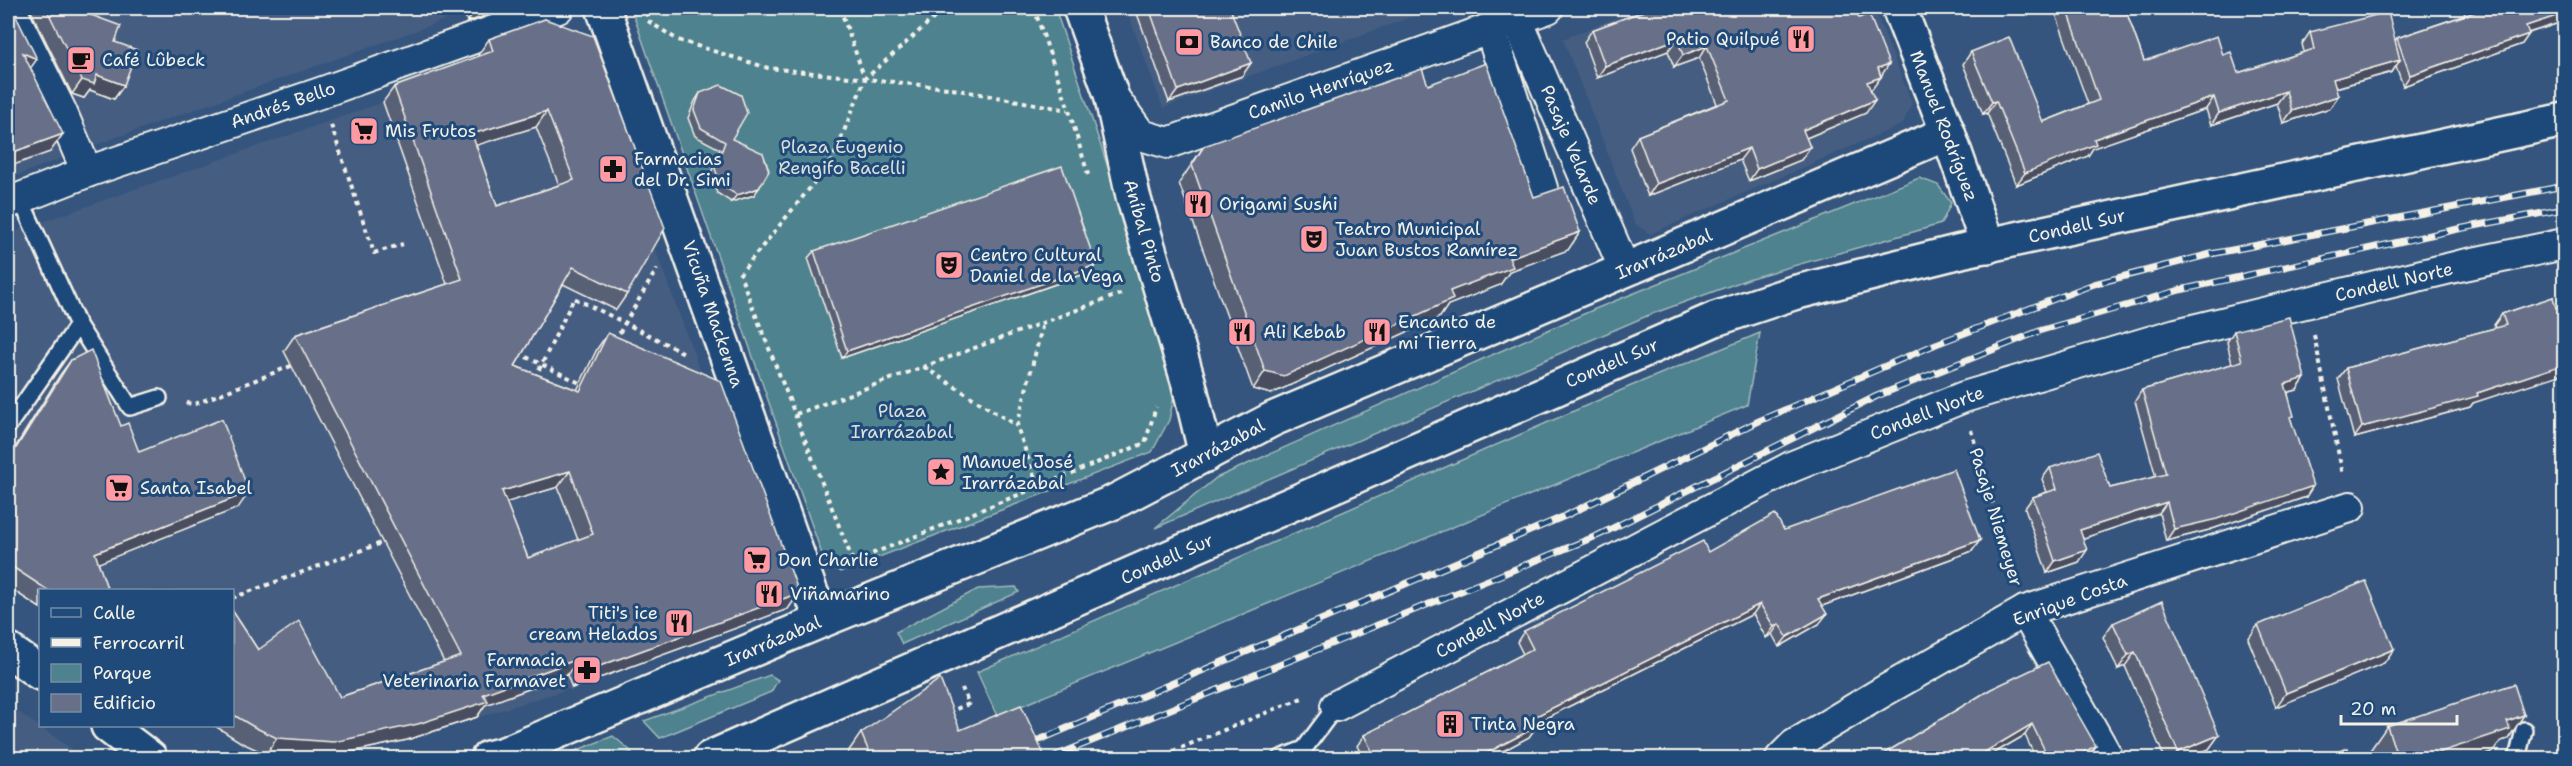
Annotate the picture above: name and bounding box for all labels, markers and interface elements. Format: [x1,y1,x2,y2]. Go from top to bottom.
restaurant icon: Patio Quilpué [1785,23,1817,55]
bank icon: Banco de Chile [1173,26,1205,58]
place label: Patio Quilpué [1666,27,1780,51]
place label: Banco de Chile [1210,30,1338,54]
cafe icon: Café Lûbeck [65,44,97,76]
street label: Manuel Rodríguez [1904,47,1984,205]
place label: Café Lûbeck [102,48,205,72]
street label: Camilo Henríquez [1245,53,1397,125]
street label: Andrés Bello [227,76,339,134]
street label: Pasaje Velarde [1535,82,1607,208]
supermarket icon: Mis Frutos [348,115,380,147]
place label: Mis Frutos [385,119,477,143]
park label: Plaza Eugenio Rengifo Bacelli [778,135,906,180]
place label: Farmacias del Dr. Simi [634,147,731,192]
pharmacy icon: Farmacias del Dr. Simi [597,153,629,185]
street label: Aníbal Pinto [1118,177,1170,285]
restaurant icon: Origami Sushi [1182,188,1214,220]
place label: Origami Sushi [1219,192,1338,216]
street label: Condell Sur [2026,203,2128,249]
place label: Teatro Municipal Juan Bustos Ramírez [1335,217,1518,262]
theatre icon: Teatro Municipal Juan Bustos Ramírez [1298,223,1330,255]
street label: Irarrázabal [1612,223,1716,285]
street label: Vicuña Mackenna [677,237,749,391]
place label: Centro Cultural Daniel de la Vega [970,243,1123,288]
theatre icon: Centro Cultural Daniel de la Vega [933,249,965,281]
street label: Condell Norte [2333,257,2455,307]
place label: Encanto de mi Tierra [1398,310,1496,355]
restaurant icon: Ali Kebab [1226,316,1258,348]
restaurant icon: Encanto de mi Tierra [1361,316,1393,348]
place label: Ali Kebab [1263,320,1346,344]
street label: Condell Sur [1562,333,1662,393]
street label: Condell Norte [1866,380,1988,446]
park label: Plaza Irarrázabal [851,399,954,444]
street label: Irarrázabal [1167,413,1269,483]
street label: Pasaje Niemeyer [1963,445,2029,589]
place label: Manuel José Irarrázabal [962,450,1073,495]
place icon: Manuel José Irarrázabal [925,456,957,488]
supermarket icon: Santa Isabel [103,472,135,504]
place label: Santa Isabel [140,476,253,500]
street label: Condell Sur [1117,528,1217,590]
supermarket icon: Don Charlie [741,544,773,576]
place label: Don Charlie [778,548,879,572]
street label: Enrique Costa [2010,568,2130,632]
restaurant icon: Viñamarino [753,578,785,610]
place label: Viñamarino [790,582,890,606]
street label: Condell Norte [1431,586,1549,664]
legend [39,589,234,727]
text: Calle [93,601,136,625]
place label: Titi's ice cream Helados [529,601,658,646]
restaurant icon: Titi's ice cream Helados [663,607,695,639]
street label: Irarrázabal [721,610,825,672]
text: Ferrocarril [93,631,185,655]
place label: Farmacia Veterinaria Farmavet [382,648,566,693]
pharmacy icon: Farmacia Veterinaria Farmavet [571,654,603,686]
text: Parque [93,661,152,685]
scale bar [2341,688,2456,726]
text: Edificio [93,691,156,715]
text: 20 m [2350,697,2396,721]
building icon: Tinta Negra [1434,708,1466,740]
place label: Tinta Negra [1471,712,1575,736]

